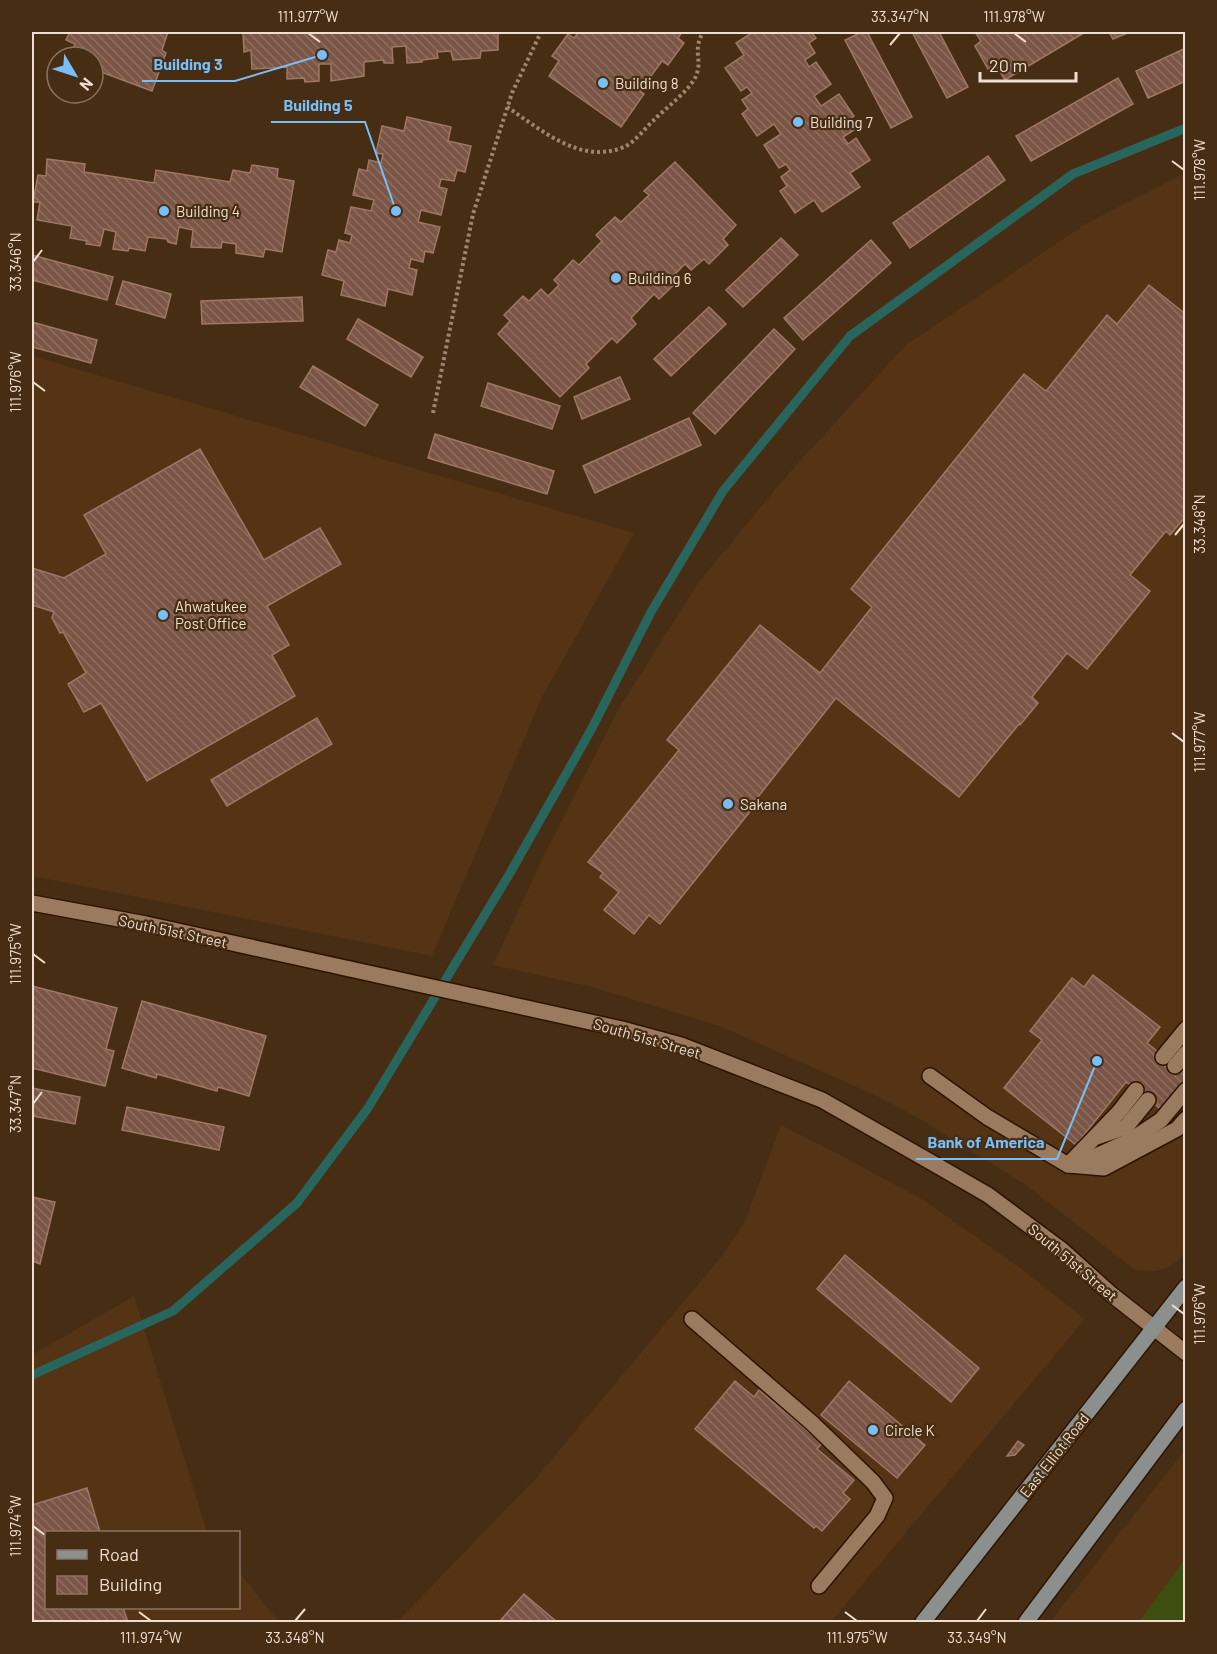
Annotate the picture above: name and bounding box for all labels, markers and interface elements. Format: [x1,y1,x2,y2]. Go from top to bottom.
text: 111.977°W [278,7,338,25]
text: 33.347°N [871,7,929,25]
text: 111.978°W [983,7,1045,25]
north arrow [45,45,105,105]
scale bar [980,45,1076,83]
callout: Building 3 [142,47,235,81]
text: Building 3 [153,54,223,73]
text: 20 m [989,54,1027,76]
place label: Building 8 [615,74,678,92]
text: N [76,75,98,95]
marker: Building 8 [596,76,610,90]
callout: Building 5 [271,88,365,122]
text: Building 5 [283,95,353,114]
place label: Building 7 [810,113,873,131]
marker: Building 7 [791,115,805,129]
text: 111.978°W [1190,139,1208,201]
place label: Building 4 [176,202,240,220]
marker: Building 4 [157,204,171,218]
text: 33.346°N [6,232,24,292]
place label: Building 6 [628,269,691,287]
marker: Building 6 [609,271,623,285]
text: 111.976°W [6,351,24,413]
text: 33.348°N [1190,494,1208,554]
place label: Ahwatukee Post Office [175,597,247,632]
marker: Ahwatukee Post Office [156,608,170,622]
text: 111.977°W [1190,712,1208,772]
place label: Sakana [740,795,787,813]
marker: Sakana [721,797,735,811]
street label: South 51st Street [117,911,229,951]
text: 111.975°W [6,923,24,985]
street label: South 51st Street [591,1014,703,1062]
text: 33.347°N [6,1075,24,1133]
callout: Bank of America [916,1125,1057,1159]
text: Bank of America [928,1132,1044,1151]
street label: South 51st Street [1025,1220,1121,1304]
text: 111.976°W [1190,1283,1208,1345]
street label: East Elliot Road [1016,1409,1092,1501]
place label: Circle K [885,1421,935,1439]
marker: Circle K [866,1423,880,1437]
text: 111.974°W [6,1495,24,1557]
legend [45,1531,240,1609]
text: Road [99,1543,139,1565]
text: Building [99,1573,162,1595]
text: 111.974°W [120,1628,182,1646]
text: 33.348°N [265,1628,325,1646]
text: 111.975°W [826,1628,888,1646]
text: 33.349°N [947,1628,1007,1646]

